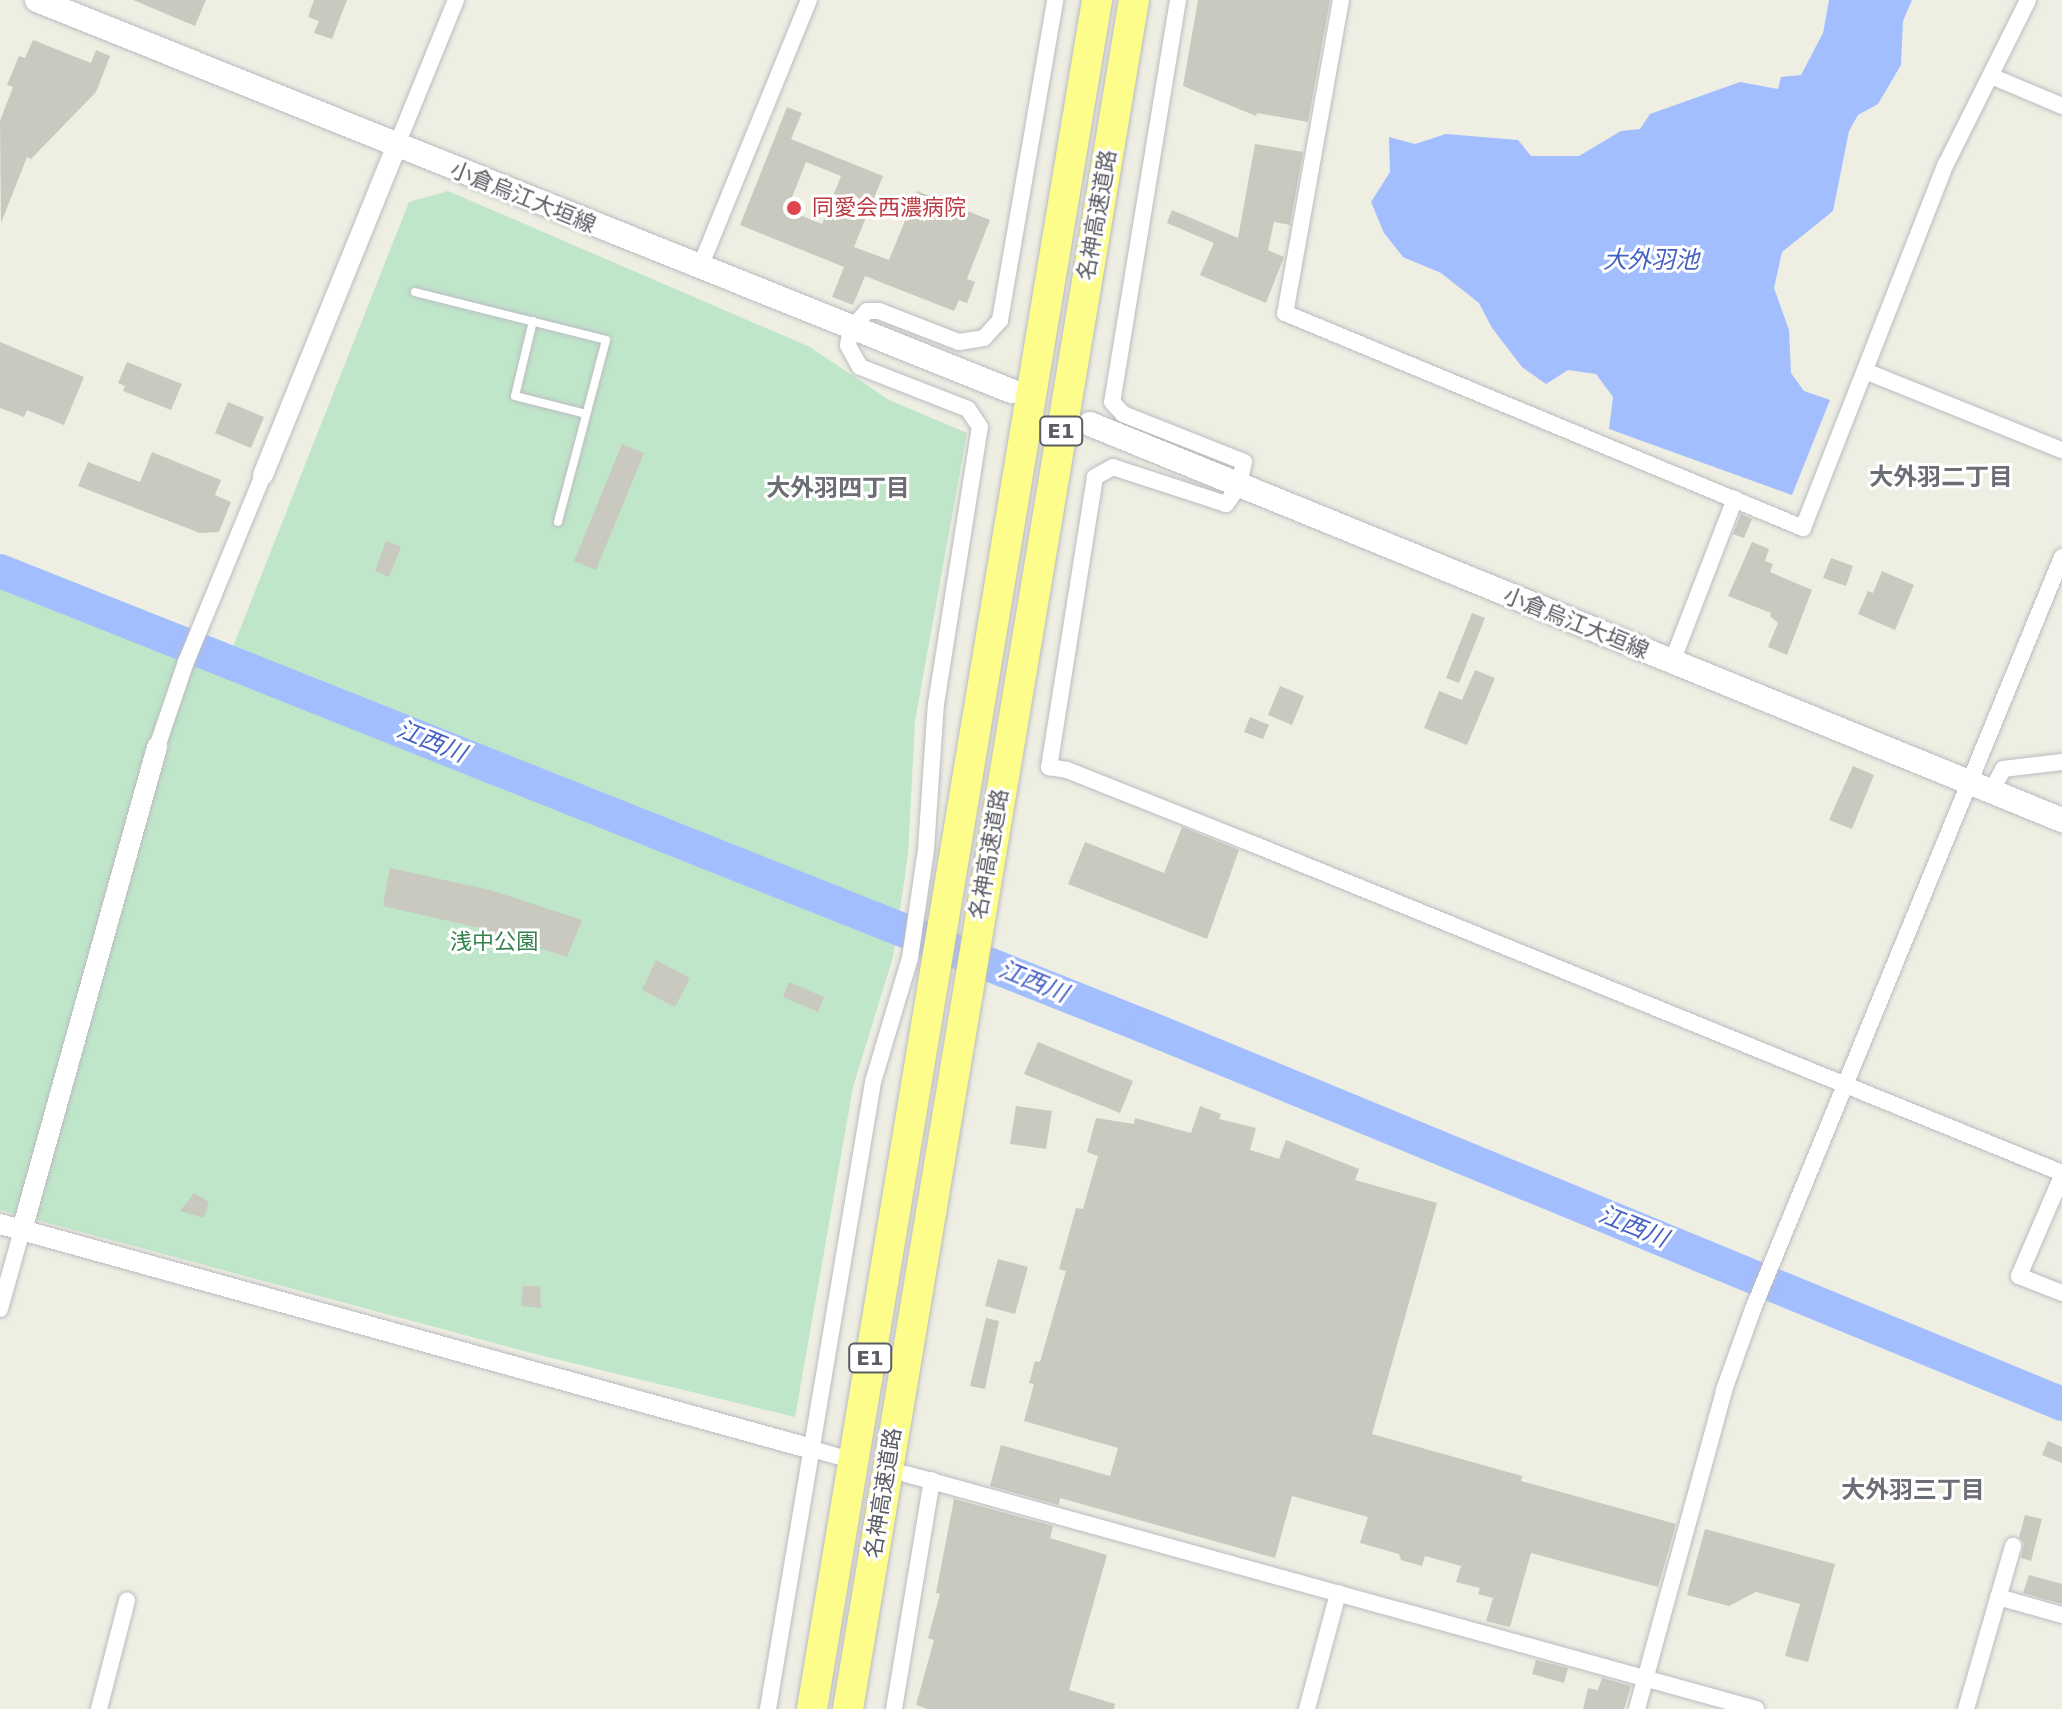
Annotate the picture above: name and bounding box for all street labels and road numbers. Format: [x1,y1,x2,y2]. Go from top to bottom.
street label: 名神高速道路 [1073,148,1121,282]
street label: 小倉烏江大垣線 [447,156,599,238]
road number: E1 [1039,415,1083,447]
street label: 小倉烏江大垣線 [1500,582,1652,664]
street label: 名神高速道路 [965,787,1013,921]
road number: E1 [848,1342,892,1374]
street label: 名神高速道路 [860,1426,906,1560]

